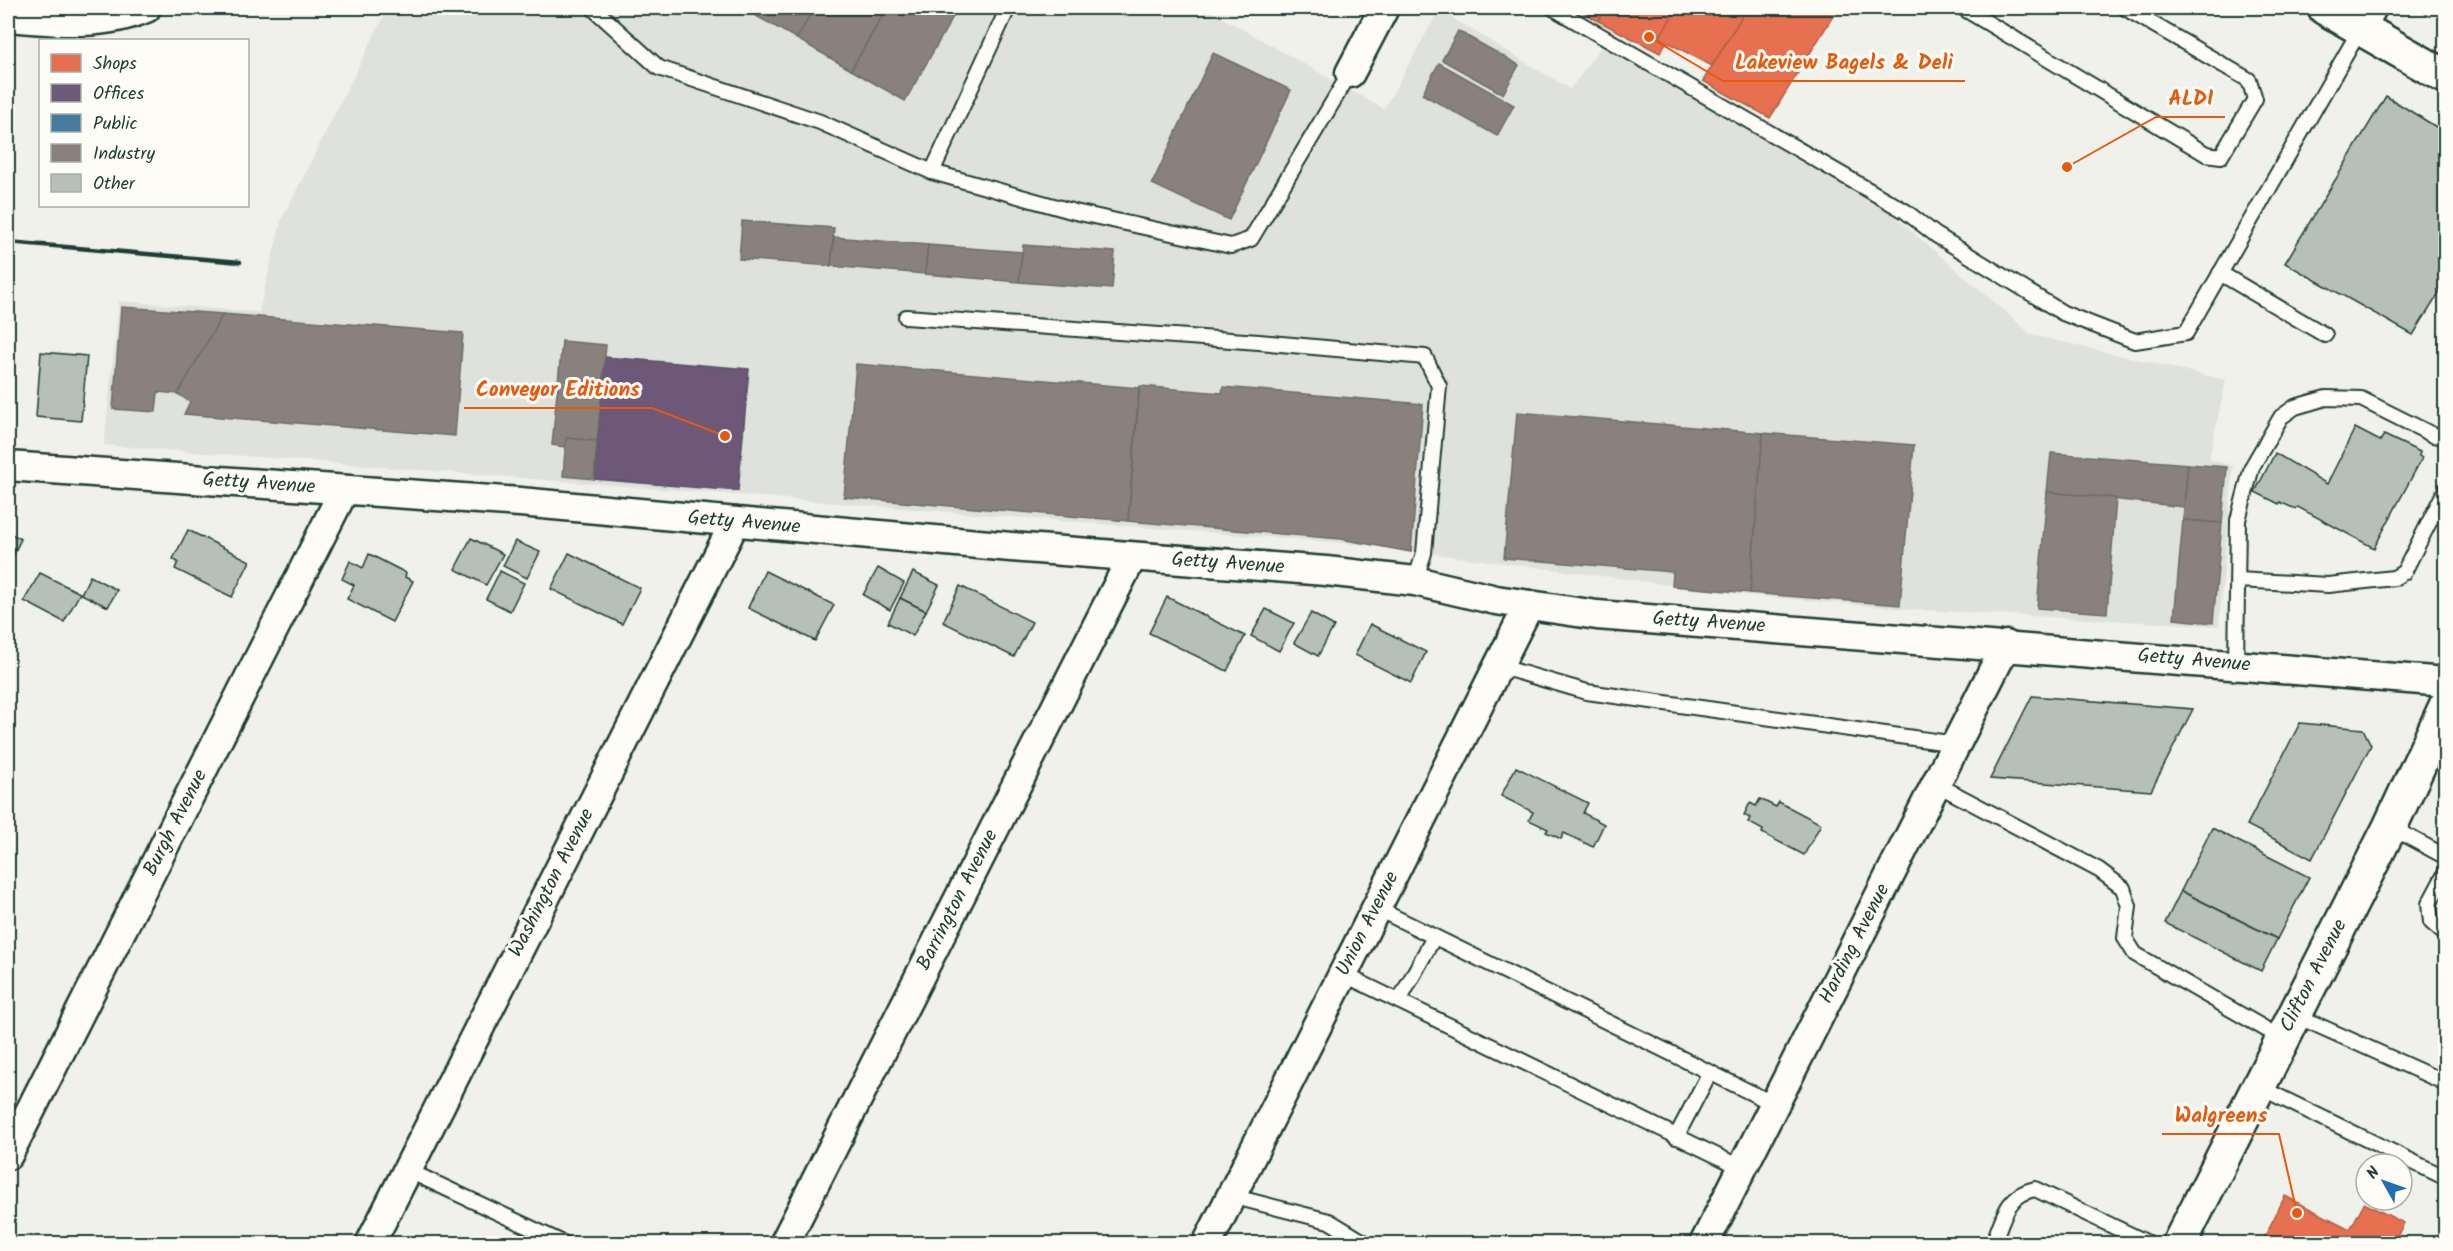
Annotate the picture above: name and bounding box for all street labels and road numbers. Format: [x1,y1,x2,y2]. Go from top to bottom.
street label: Getty Avenue [202,464,316,504]
street label: Getty Avenue [686,502,802,544]
street label: Getty Avenue [1171,544,1285,584]
street label: Getty Avenue [1652,603,1766,643]
street label: Getty Avenue [2136,640,2252,682]
street label: Burgh Avenue [135,764,217,882]
street label: Washington Avenue [501,803,603,963]
street label: Barrington Avenue [909,824,1007,976]
street label: Union Avenue [1328,866,1408,982]
street label: Harding Avenue [1811,878,1899,1010]
street label: Clifton Avenue [2272,914,2356,1038]

